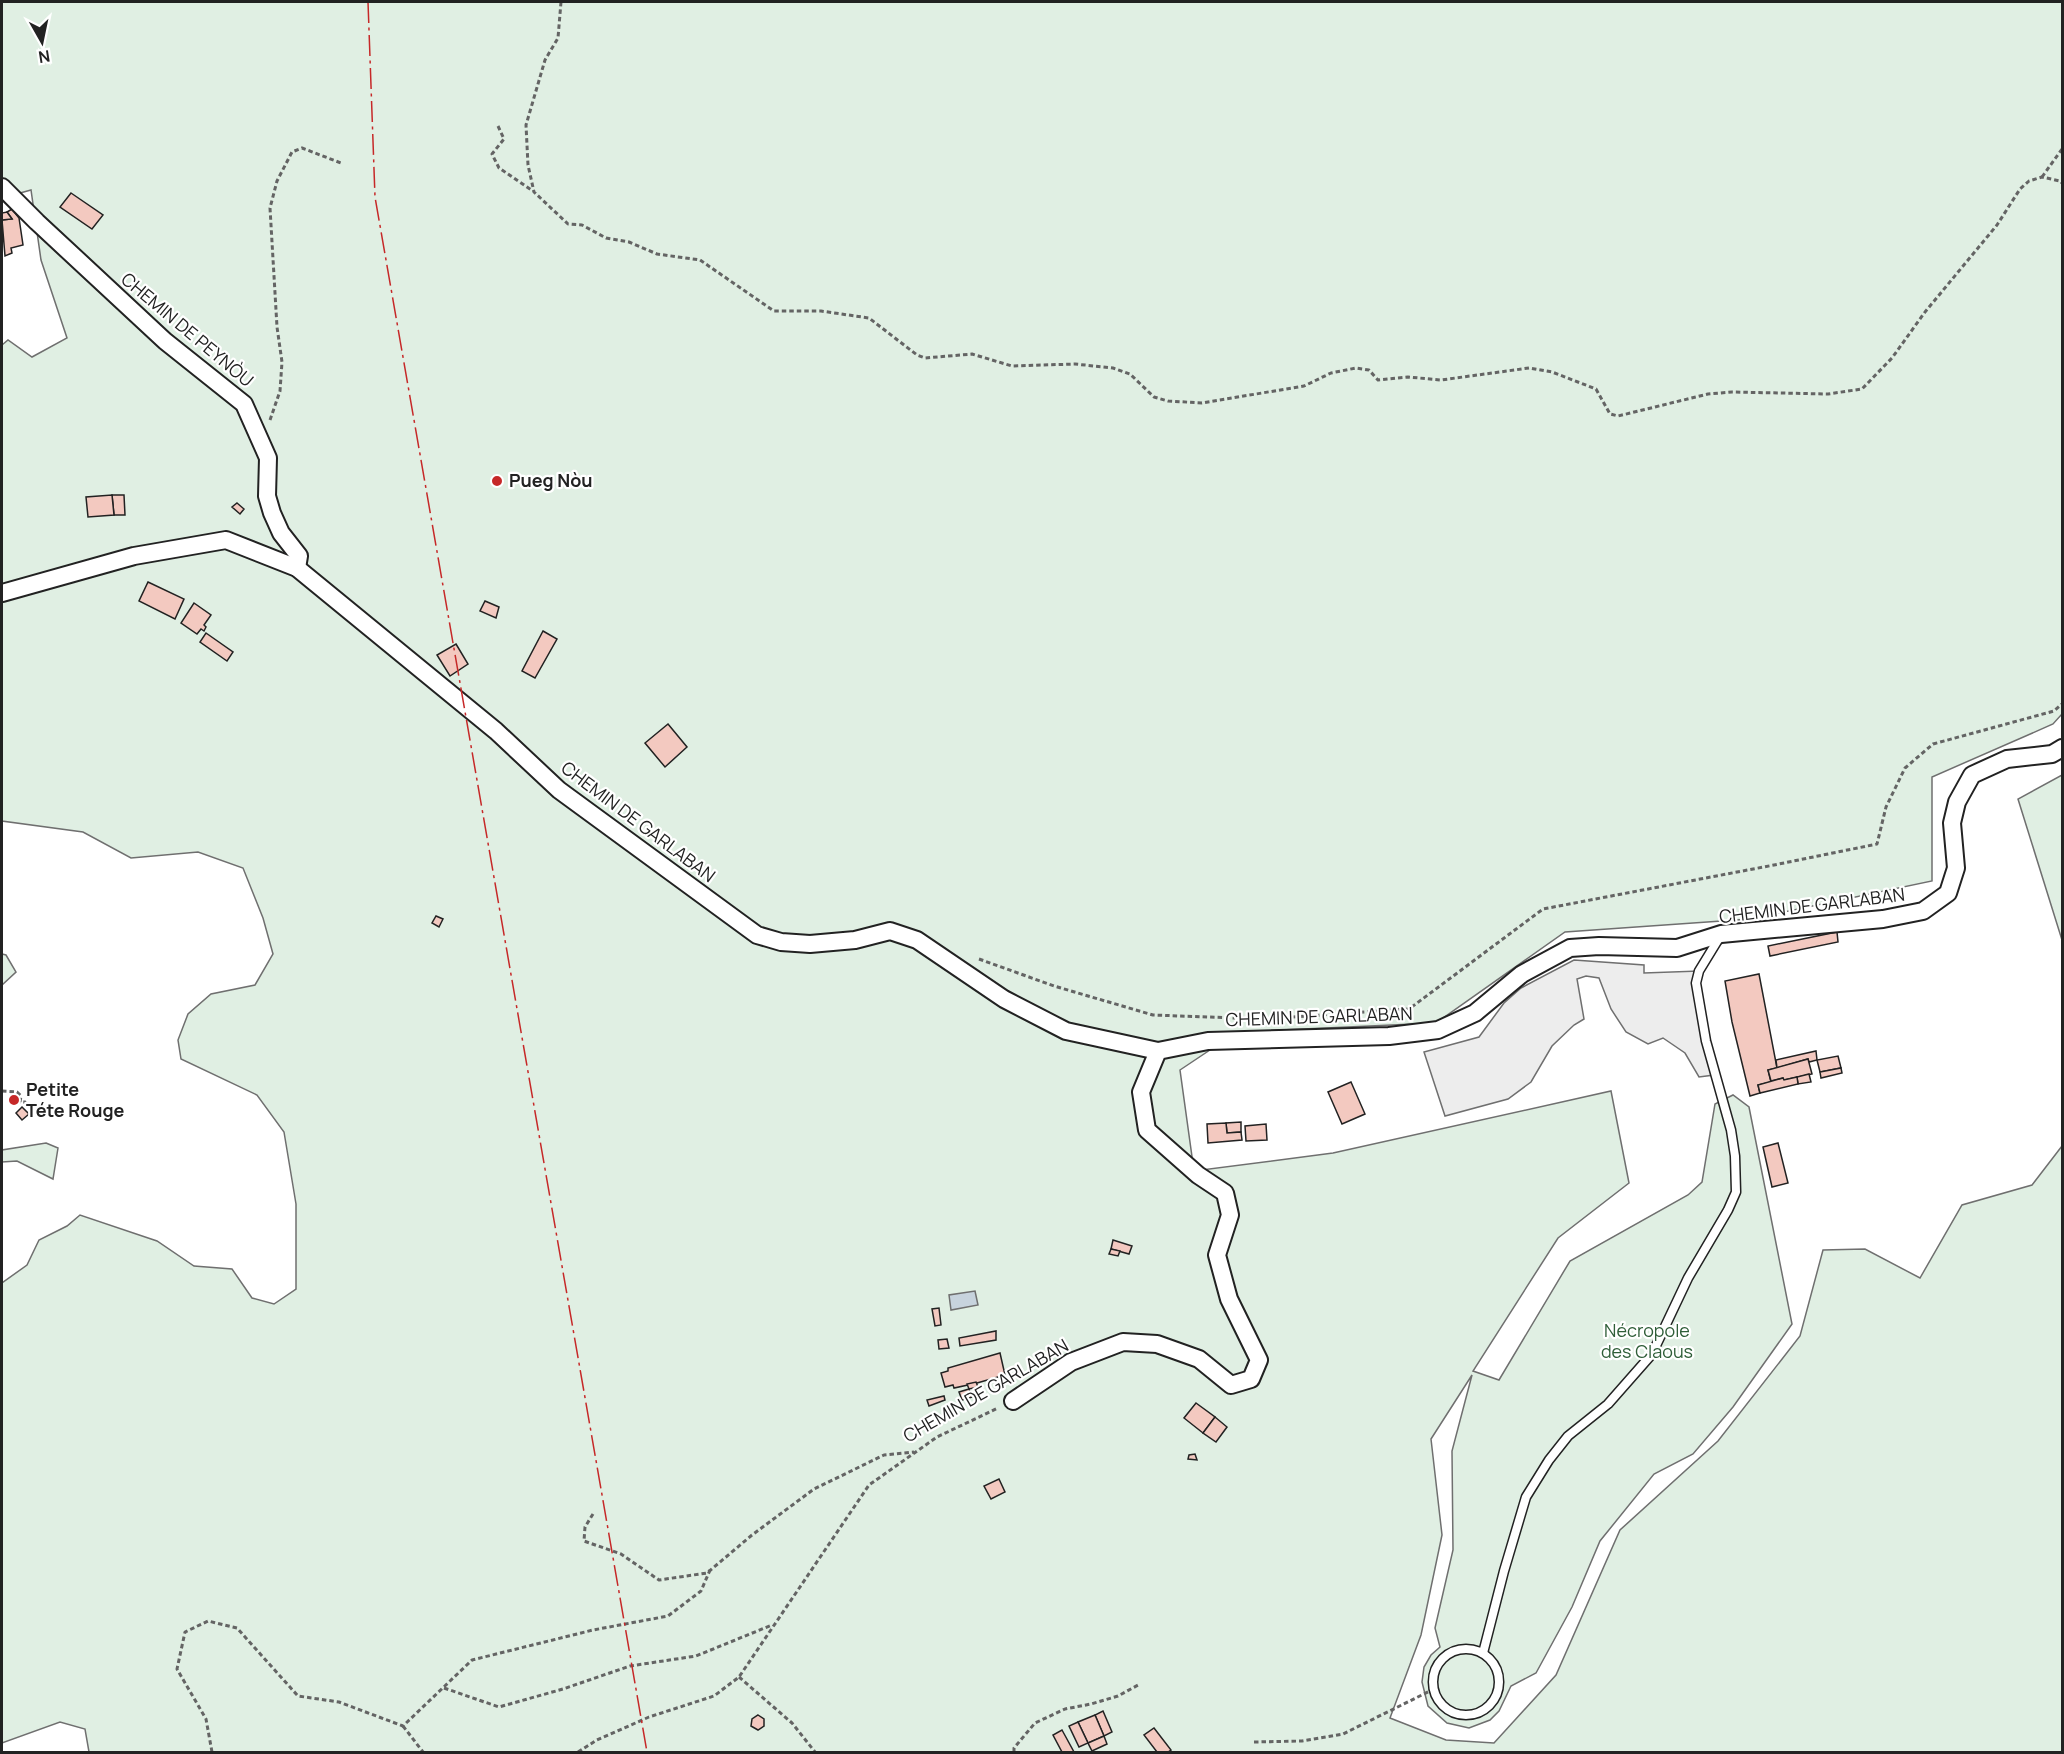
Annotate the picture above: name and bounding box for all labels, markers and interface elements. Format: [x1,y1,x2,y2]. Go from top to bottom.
north arrow [12,12,72,72]
text: N [37,45,52,69]
street label: CHEMIN DE PEYNÒU [116,267,259,392]
place label: Pueg Nòu [509,468,593,492]
marker: Pueg Nòu [490,474,504,488]
street label: CHEMIN DE GARLABAN [557,755,721,887]
street label: CHEMIN DE GARLABAN [1718,882,1906,928]
street label: CHEMIN DE GARLABAN [1225,1001,1413,1031]
place label: Petite Téte Rouge [26,1077,125,1122]
marker: Petite Téte Rouge [7,1093,21,1107]
park label: Nécropole des Claous [1601,1318,1693,1363]
street label: CHEMIN DE GARLABAN [898,1333,1073,1447]

